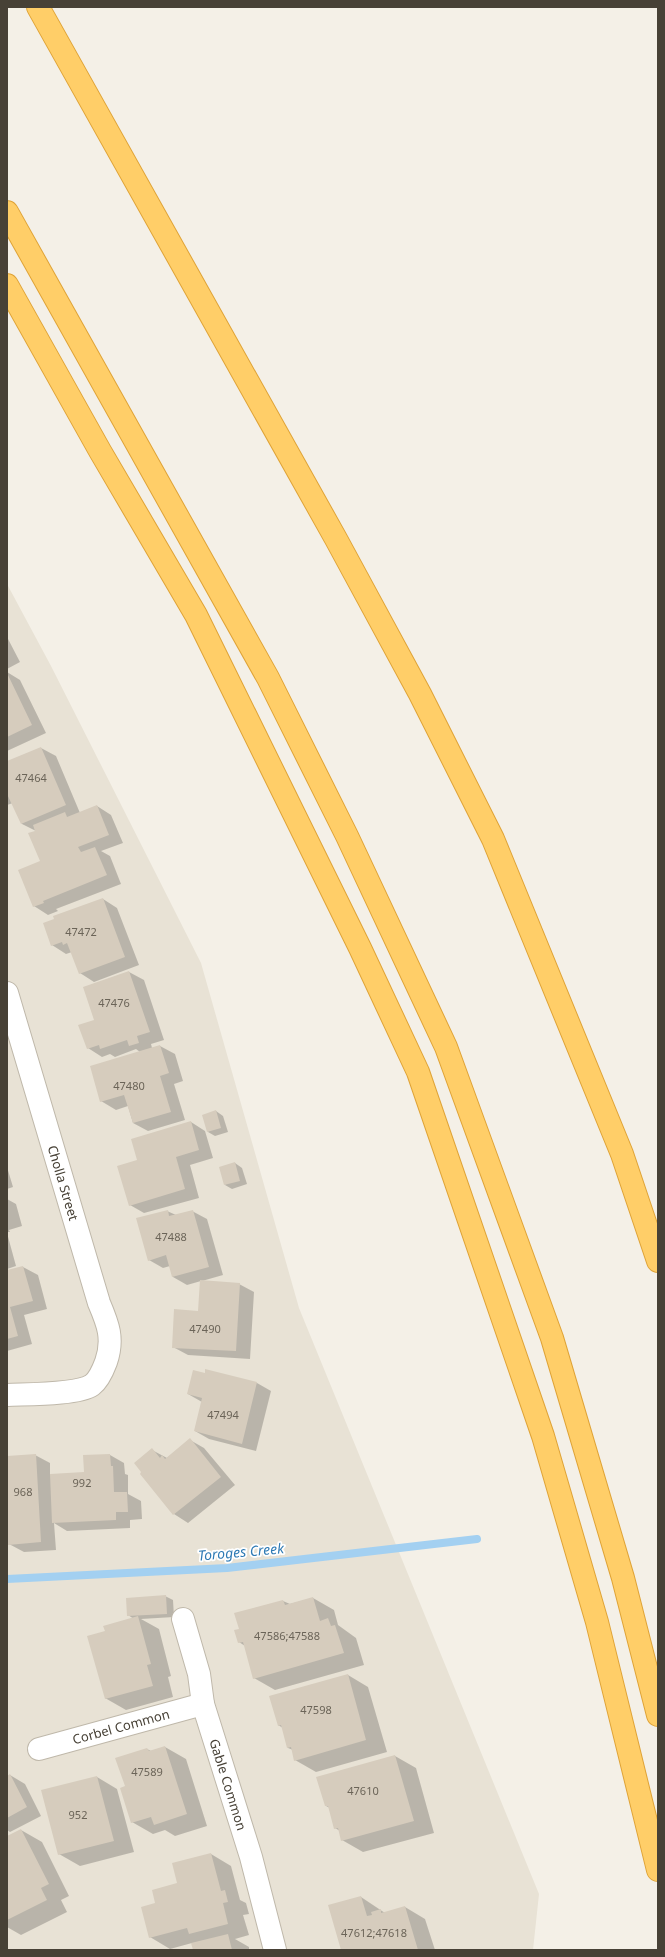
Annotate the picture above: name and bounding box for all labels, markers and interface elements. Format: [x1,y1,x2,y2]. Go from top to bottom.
house number: 47464 [15,770,47,785]
house number: 47472 [65,924,97,939]
house number: 47476 [98,995,130,1010]
house number: 47480 [113,1078,145,1093]
street label: Cholla Street [44,1143,83,1223]
house number: 47488 [155,1229,187,1244]
house number: 47490 [189,1321,221,1336]
house number: 47494 [207,1407,239,1422]
house number: 992 [73,1475,91,1490]
house number: 968 [14,1484,32,1499]
water label: Toroges Creek [197,1538,286,1565]
house number: 47586;47588 [254,1628,320,1643]
house number: 47598 [300,1702,332,1717]
street label: Corbel Common [70,1705,172,1748]
street label: Gable Common [205,1736,251,1833]
house number: 47589 [131,1764,163,1779]
house number: 47610 [347,1783,379,1798]
house number: 952 [69,1807,87,1822]
house number: 47612;47618 [341,1925,407,1940]

